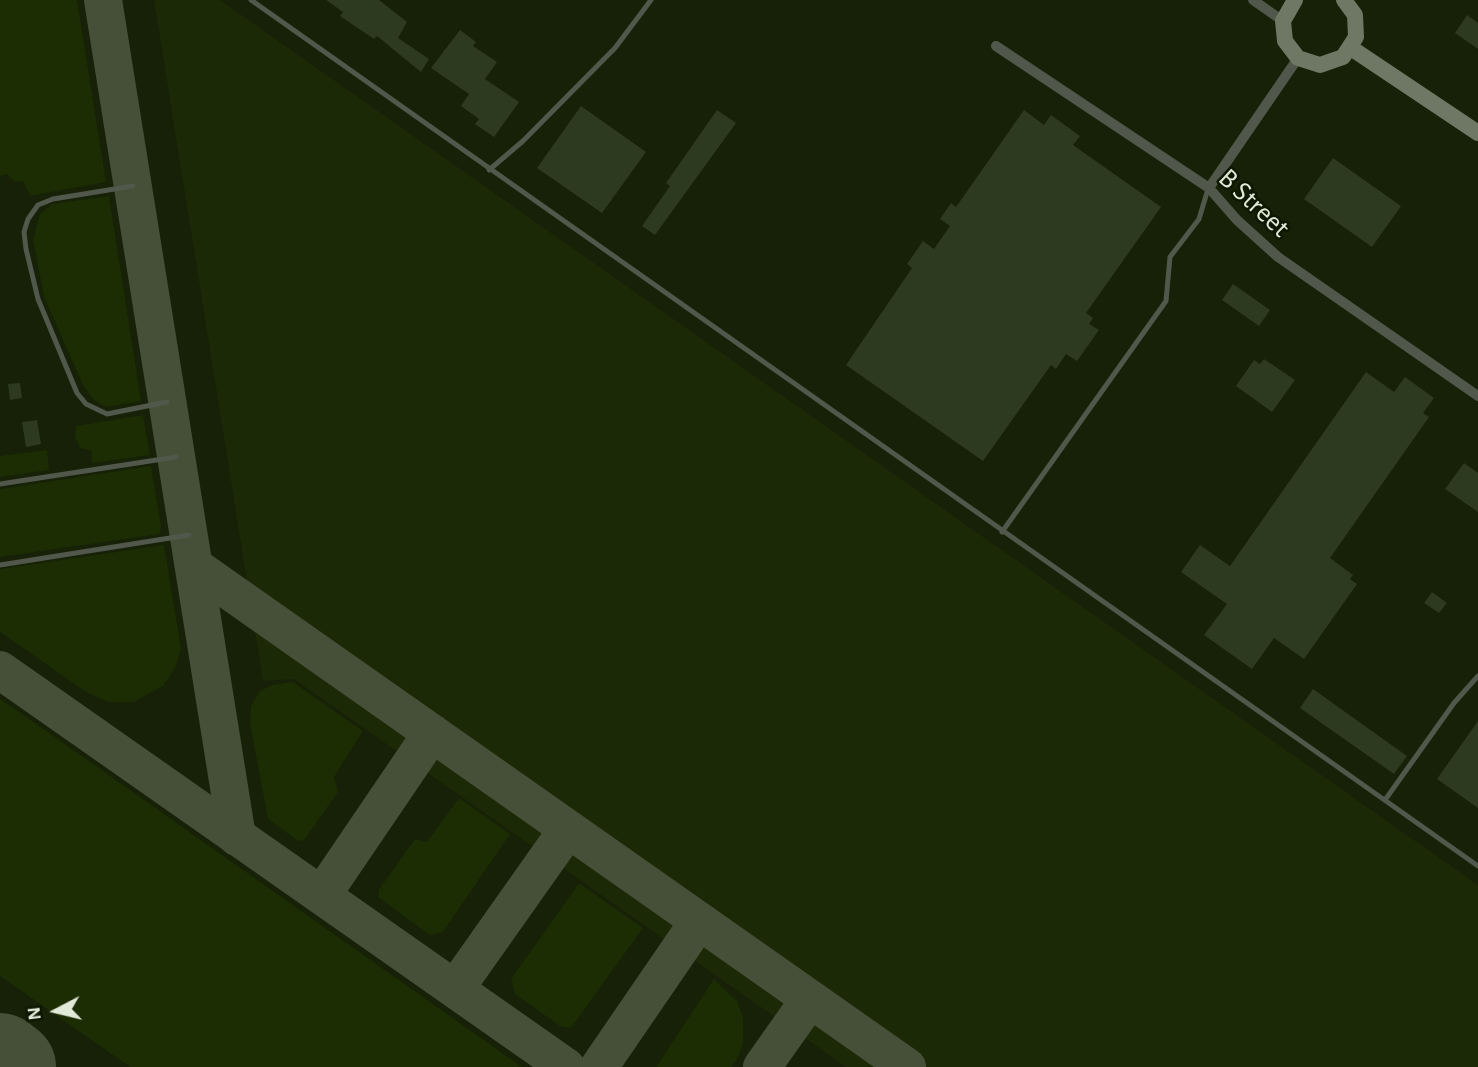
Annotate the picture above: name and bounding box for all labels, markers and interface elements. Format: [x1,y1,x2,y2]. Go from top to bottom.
street label: B Street [1211,162,1297,244]
north arrow [21,976,91,1046]
text: N [24,1006,45,1021]

